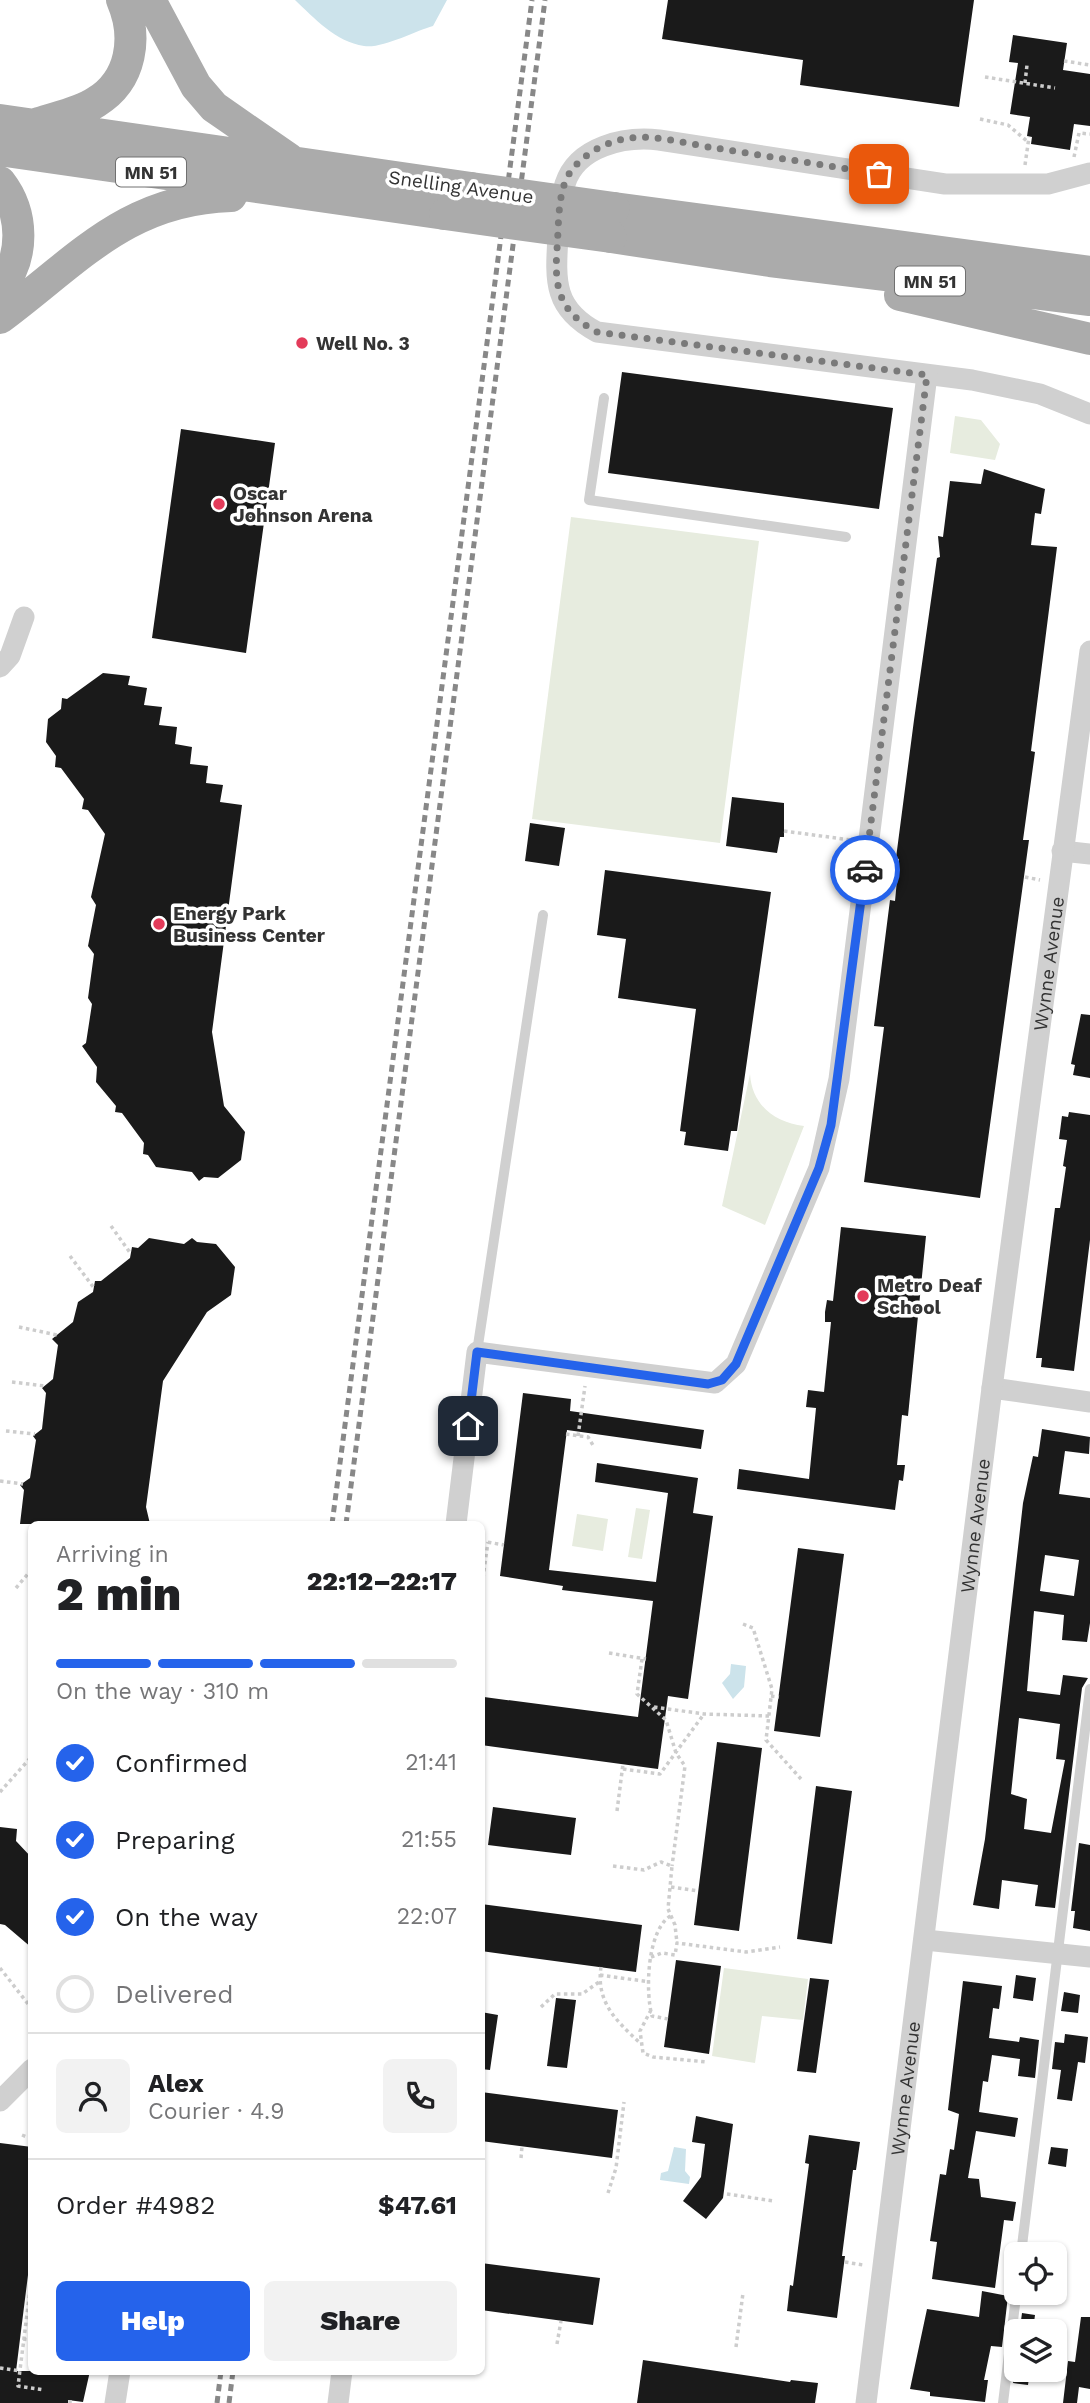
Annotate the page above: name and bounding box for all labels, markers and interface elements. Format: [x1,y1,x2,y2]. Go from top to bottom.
pin [849,144,909,204]
icon: bag [860,155,898,193]
road number: MN 51 [116,158,186,187]
street label: Snelling Avenue [387,165,535,209]
road number: MN 51 [895,267,965,296]
place label: Well No. 3 [316,332,410,355]
marker: Well No. 3 [294,335,310,351]
place label: Oscar Johnson Arena [233,482,373,527]
marker: Oscar Johnson Arena [211,496,227,512]
courier [830,835,900,905]
icon: car [846,851,884,889]
street label: Wynne Avenue [1028,895,1069,1032]
place label: Energy Park Business Center [173,902,326,947]
marker: Energy Park Business Center [151,916,167,932]
place label: Metro Deaf School [877,1274,982,1319]
marker: Metro Deaf School [855,1288,871,1304]
pin [438,1396,498,1456]
icon: home [449,1407,487,1445]
street label: Wynne Avenue [955,1457,995,1594]
text: Arriving in [56,1541,169,1568]
text: 22:12–22:17 [307,1566,457,1596]
text: 2 min [56,1567,181,1621]
text: On the way · 310 m [56,1678,269,1705]
icon: check [56,1744,94,1782]
text: Confirmed [115,1748,248,1778]
text: 21:41 [405,1749,457,1776]
icon: check [56,1821,94,1859]
text: Preparing [115,1825,235,1855]
text: 21:55 [401,1826,457,1853]
icon: check [56,1898,94,1936]
text: On the way [115,1902,258,1932]
text: 22:07 [397,1903,457,1930]
text: Delivered [115,1979,234,2009]
street label: Wynne Avenue [885,2020,925,2157]
button: person [56,2059,130,2133]
button: phone [383,2059,457,2133]
text: Alex [148,2068,204,2098]
text: Courier · 4.9 [148,2098,284,2125]
text: Order #4982 [56,2190,215,2220]
text: $47.61 [378,2190,457,2220]
map controls [1004,2242,1067,2382]
button: locate [1004,2242,1067,2305]
button: Help [56,2281,250,2361]
button: Share [264,2281,457,2361]
button: layers [1004,2319,1067,2382]

